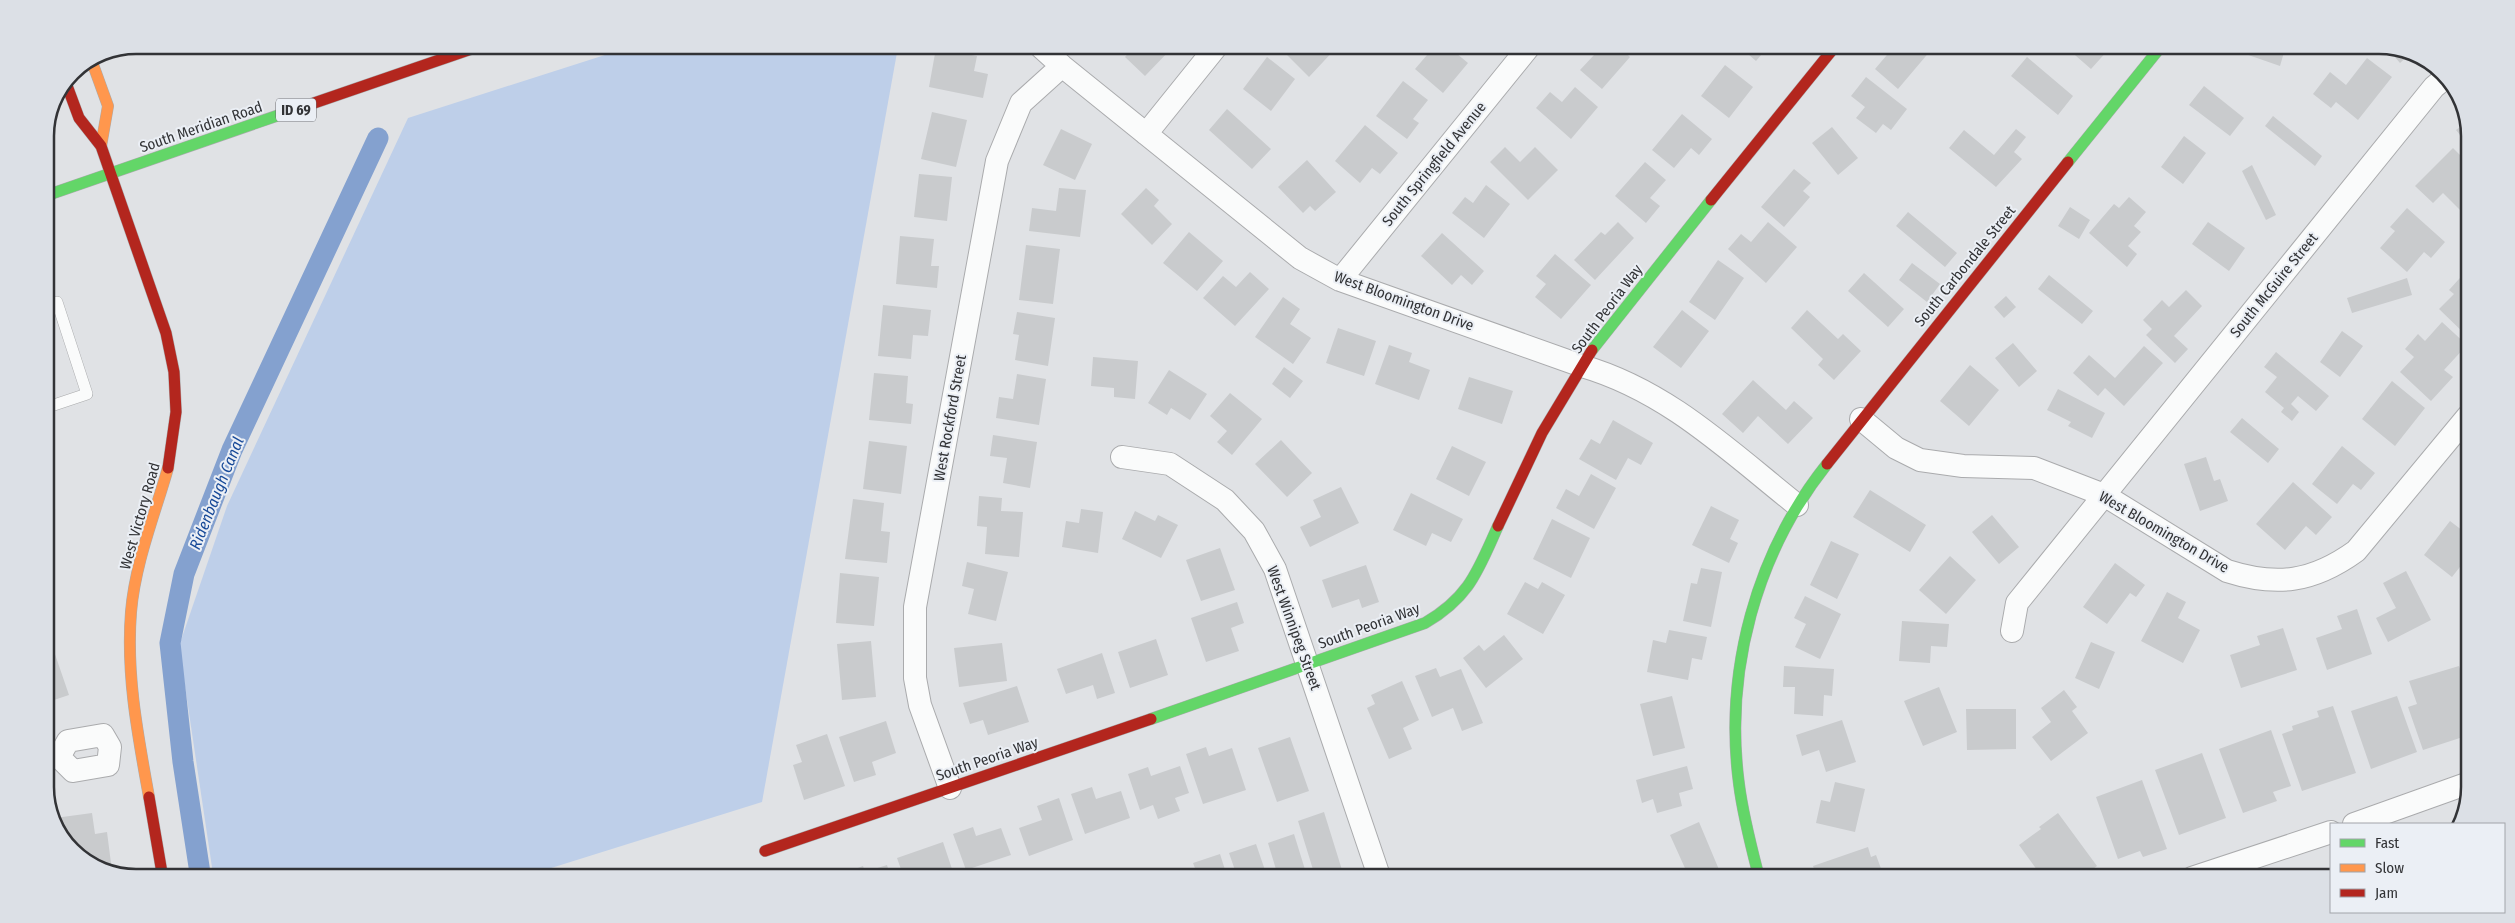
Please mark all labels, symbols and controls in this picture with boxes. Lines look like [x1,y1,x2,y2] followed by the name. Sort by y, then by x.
[137,98,265,156] street label: South Meridian Road
[276,98,316,122] road number: ID 69
[1378,98,1490,230] street label: South Springfield Avenue
[1911,202,2019,330] street label: South Carbondale Street
[2226,229,2322,341] street label: South McGuire Street
[1568,261,1646,357] street label: South Peoria Way
[1332,267,1476,335] street label: West Bloomington Drive
[930,353,970,483] street label: West Rockford Street
[185,434,248,552] water label: Ridenbaugh Canal
[116,461,164,571] street label: West Victory Road
[2096,487,2232,577] street label: West Bloomington Drive
[1263,563,1325,693] street label: West Winnipeg Street
[1316,599,1422,653] street label: South Peoria Way
[934,733,1041,785] street label: South Peoria Way
[2330,823,2505,913] legend
[2375,834,2399,852] text: Fast
[2375,859,2404,877] text: Slow
[2375,884,2398,902] text: Jam

